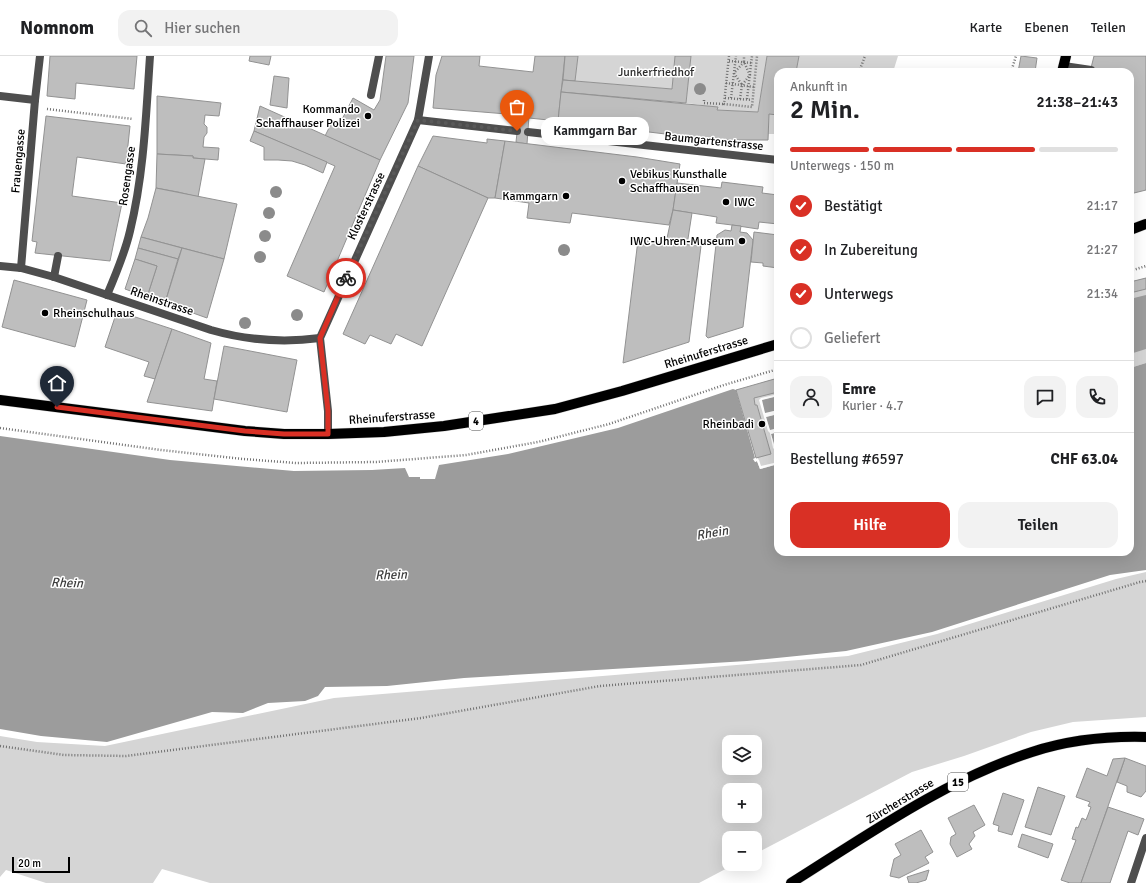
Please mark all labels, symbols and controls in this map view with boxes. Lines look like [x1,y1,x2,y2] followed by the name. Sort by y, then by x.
[118,10,398,46] search box
[20,16,94,40] text: Nomnom
[132,17,154,39] icon: search
[164,19,240,37] text: Hier suchen
[970,19,1002,36] text: Karte
[1024,19,1069,36] text: Ebenen
[1091,19,1126,36] text: Teilen
[618,65,695,80] park label: Junkerfriedhof
[790,79,848,95] text: Ankunft in
[500,90,534,131] pin
[1037,93,1118,111] text: 21:38–21:43
[790,94,860,126] text: 2 Min.
[506,96,528,118] icon: bag
[256,102,360,131] place label: Kommando Schaffhauser Polizei
[363,111,373,121] marker: Kommando Schaffhauser Polizei
[541,117,649,145] callout: Kammgarn Bar
[553,123,637,139] text: Kammgarn Bar
[8,128,29,194] street label: Frauengasse
[664,129,764,154] street label: Baumgartenstrasse
[116,145,139,207] street label: Rosengasse
[790,158,894,174] text: Unterwegs · 150 m
[630,167,727,196] place label: Vebikus Kunsthalle Schaffhausen
[344,170,389,242] street label: Klosterstrasse
[617,176,627,186] marker: Vebikus Kunsthalle Schaffhausen
[502,189,558,204] place label: Kammgarn
[561,191,571,201] marker: Kammgarn
[734,195,755,210] place label: IWC
[790,195,812,217] icon: check
[721,197,731,207] marker: IWC
[824,197,882,215] text: Bestätigt
[1086,198,1118,214] text: 21:17
[630,234,734,249] place label: IWC-Uhren-Museum
[737,236,747,246] marker: IWC-Uhren-Museum
[790,239,812,261] icon: check
[824,241,918,259] text: In Zubereitung
[1086,242,1118,258] text: 21:27
[326,258,366,298] courier
[335,267,357,289] icon: bike
[790,283,812,305] icon: check
[128,284,195,319] street label: Rheinstrasse
[824,285,893,303] text: Unterwegs
[1086,286,1118,302] text: 21:34
[53,306,135,321] place label: Rheinschulhaus
[40,308,50,318] marker: Rheinschulhaus
[824,329,881,347] text: Geliefert
[662,333,750,372] street label: Rheinuferstrasse
[40,366,74,407] pin
[46,372,68,394] icon: home
[790,376,832,418] button: person
[1024,376,1066,418] button: chat
[1076,376,1118,418] button: phone
[842,380,876,398] text: Emre
[842,398,904,414] text: Kurier · 4.7
[348,407,436,428] street label: Rheinuferstrasse
[469,412,483,430] road number: 4
[703,417,754,432] place label: Rheinbadi
[757,419,767,429] marker: Rheinbadi
[790,450,904,468] text: Bestellung #6597
[1051,450,1118,468] text: CHF 63.04
[790,502,950,548] button: Hilfe
[958,502,1118,548] button: Teilen
[695,522,730,544] water label: Rhein
[375,566,408,584] water label: Rhein
[51,574,84,592] water label: Rhein
[722,735,762,871] map controls
[722,735,762,775] button: layers
[948,773,968,791] road number: 15
[864,775,937,827] street label: Zürcherstrasse
[722,783,762,823] button: +
[722,831,762,871] button: −
[12,855,70,874] scale bar
[18,857,41,870] text: 20 m

